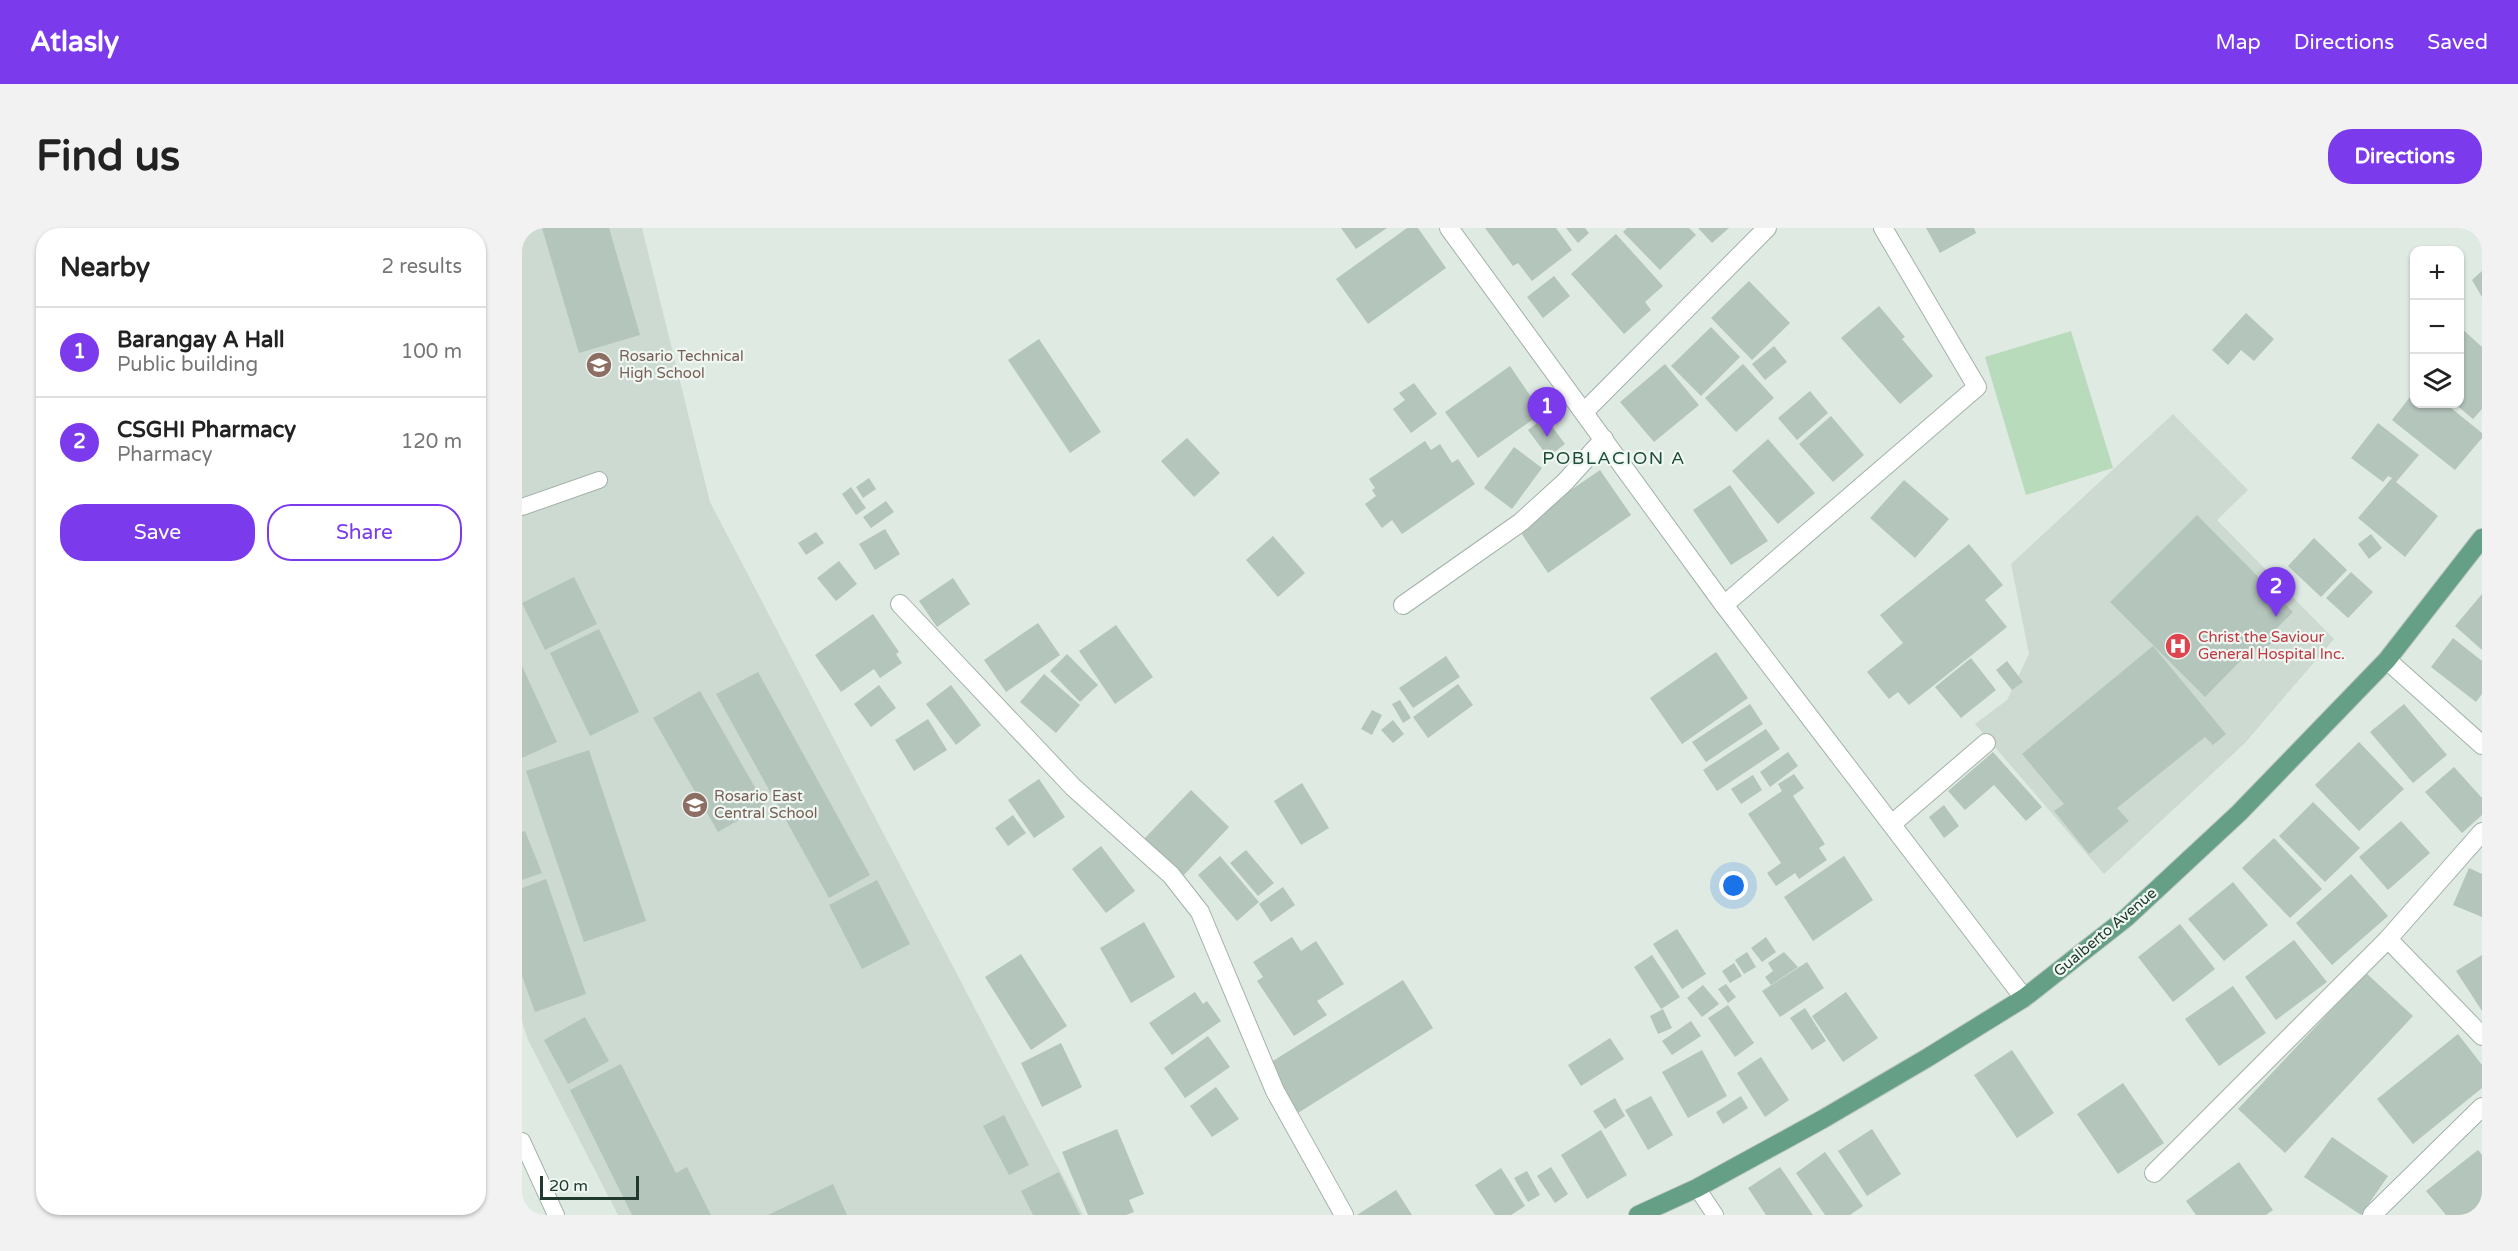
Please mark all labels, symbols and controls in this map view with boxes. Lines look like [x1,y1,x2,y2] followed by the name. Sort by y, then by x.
[30,25,119,59] text: Atlasly
[2215,30,2261,55] text: Map
[2294,30,2394,55] text: Directions
[2427,30,2488,55] text: Saved
[2328,129,2482,184] button: Directions
[36,131,180,182] text: Find us
[2410,246,2464,408] map controls
[2410,246,2464,300] button: +
[60,252,150,283] text: Nearby
[382,255,462,279] text: 2 results
[2410,300,2464,354] button: −
[117,327,284,353] text: Barangay A Hall
[73,340,86,364] text: 1
[401,340,462,364] text: 100 m
[619,347,744,382] place label: Rosario Technical High School
[584,350,614,380] school or university icon: Rosario Technical High School
[117,353,258,377] text: Public building
[2410,354,2464,408] button: layers
[1528,388,1566,437] pin: 1
[117,417,296,443] text: CSGHI Pharmacy
[73,430,86,454] text: 2
[401,430,462,454] text: 120 m
[117,443,212,467] text: Pharmacy
[1542,447,1686,469] district label: POBLACION A
[60,504,255,561] button: Save
[267,504,462,561] button: Share
[2256,568,2296,617] pin: 2
[2198,628,2345,663] place label: Christ the Saviour General Hospital Inc.
[2163,631,2193,661] hospital icon: Christ the Saviour General Hospital Inc.
[714,787,818,822] place label: Rosario East Central School
[680,790,710,820] school or university icon: Rosario East Central School
[1719,871,1748,900] your location
[2050,884,2160,980] street label: Gualberto Avenue
[540,1173,639,1200] scale bar
[549,1176,588,1196] text: 20 m

